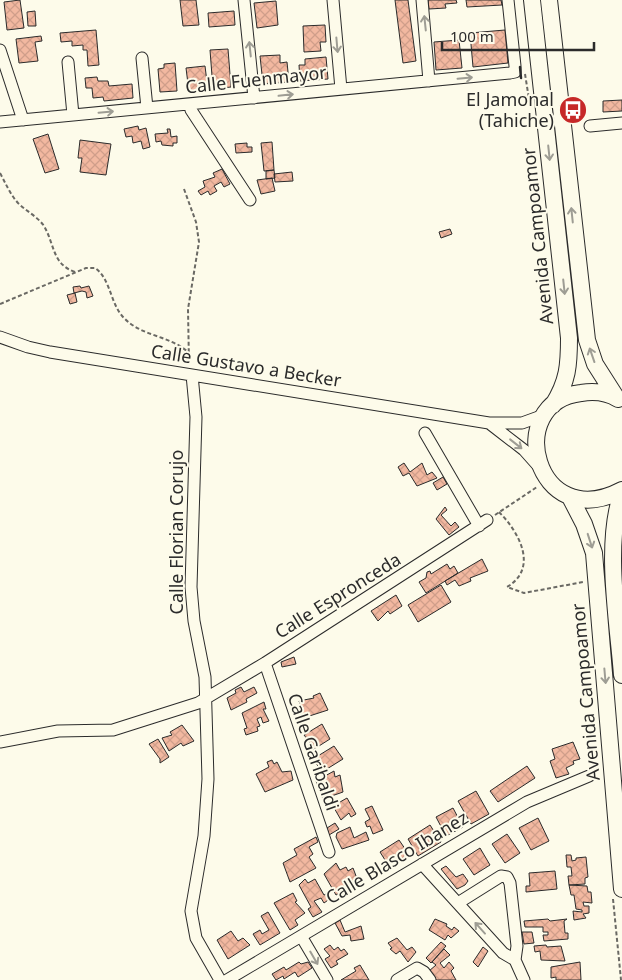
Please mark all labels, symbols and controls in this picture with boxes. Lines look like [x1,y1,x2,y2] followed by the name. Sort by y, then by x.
[420,15,430,31] one-way arrow
[442,20,594,52] scale bar
[450,26,494,46] text: 100 m
[332,36,342,52] one-way arrow
[245,42,255,58] one-way arrow
[184,60,328,98] street label: Calle Fuenmayor
[457,73,473,83] one-way arrow
[466,87,554,132] place label: El Jamonal (Tahiche)
[277,90,293,99] one-way arrow
[558,95,588,125] bus stop icon: El Jamonal (Tahiche)
[98,107,114,116] one-way arrow
[544,145,554,161] one-way arrow
[516,146,558,326] street label: Avenida Campoamor
[568,207,577,223] one-way arrow
[559,278,569,294] one-way arrow
[149,338,344,392] street label: Calle Gustavo a Becker
[587,348,596,363] one-way arrow
[509,438,522,449] one-way arrow
[164,450,188,614] street label: Calle Florian Corujo
[585,533,595,549] one-way arrow
[270,547,405,644] street label: Calle Espronceda
[565,602,605,782] street label: Avenida Campoamor
[600,668,609,684] one-way arrow
[283,690,345,813] street label: Calle Garibaldi
[321,805,472,909] street label: Calle Blasco Ibanez
[474,921,486,934] one-way arrow
[309,950,319,964] one-way arrow

